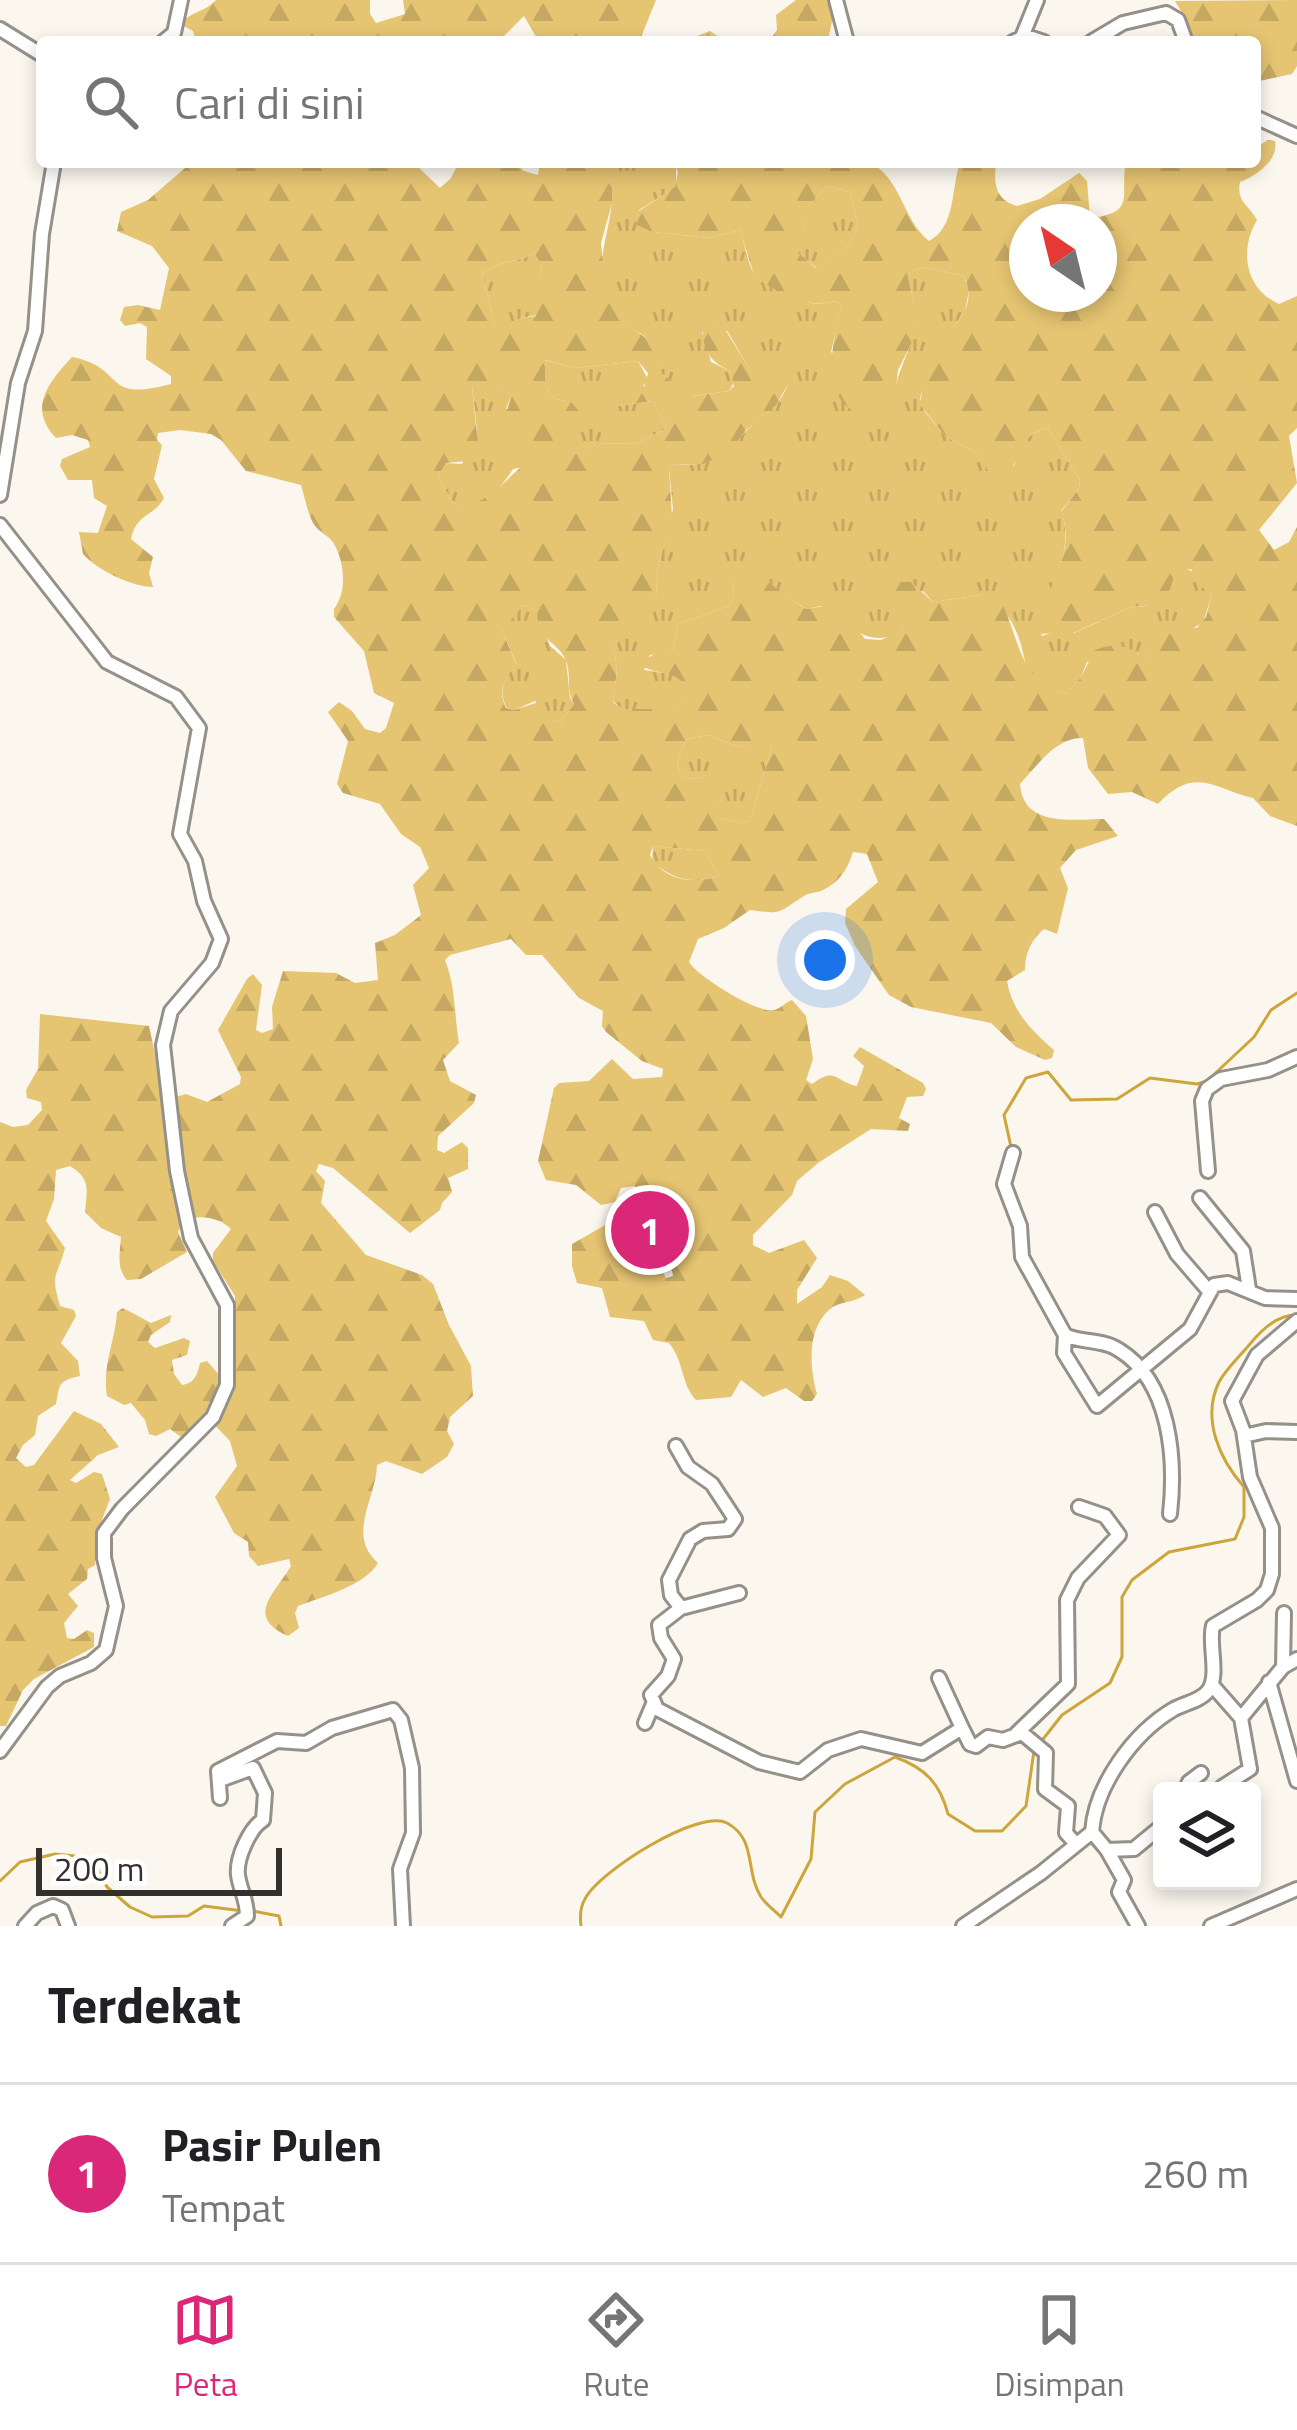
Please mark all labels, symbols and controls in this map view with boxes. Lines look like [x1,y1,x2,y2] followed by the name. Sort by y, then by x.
[36,36,1261,168] search box
[174,68,365,136] text: Cari di sini
[78,69,144,135] icon: search
[1009,204,1117,312] north arrow
[795,930,855,990] your location
[611,1185,689,1275] pin: 1
[1153,1782,1261,1890] map controls
[1153,1782,1261,1890] button: layers
[36,1842,282,1895] scale bar
[54,1844,144,1894] text: 200 m
[48,1965,241,2043] text: Terdekat
[162,2110,382,2178] text: Pasir Pulen
[76,2144,98,2203] text: 1
[1142,2144,1249,2203] text: 260 m
[162,2178,285,2237] text: Tempat
[172,2287,238,2409] tab: Peta
[583,2287,649,2409] tab: Rute
[994,2287,1125,2409] tab: Disimpan

